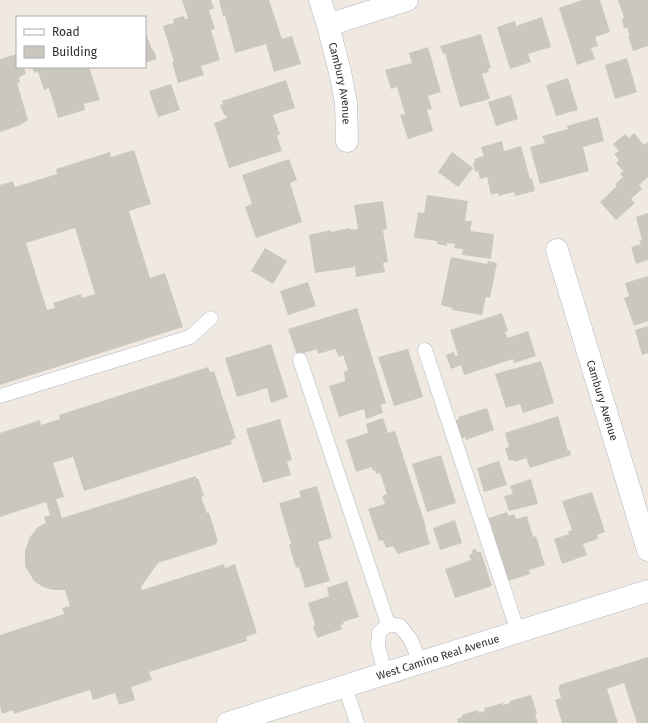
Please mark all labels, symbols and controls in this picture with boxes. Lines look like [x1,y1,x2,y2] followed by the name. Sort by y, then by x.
[16,16,146,68] legend
[52,25,80,39] text: Road
[326,41,353,125] street label: Cambury Avenue
[52,45,98,59] text: Building
[584,359,620,442] street label: Cambury Avenue
[375,632,501,683] street label: West Camino Real Avenue

